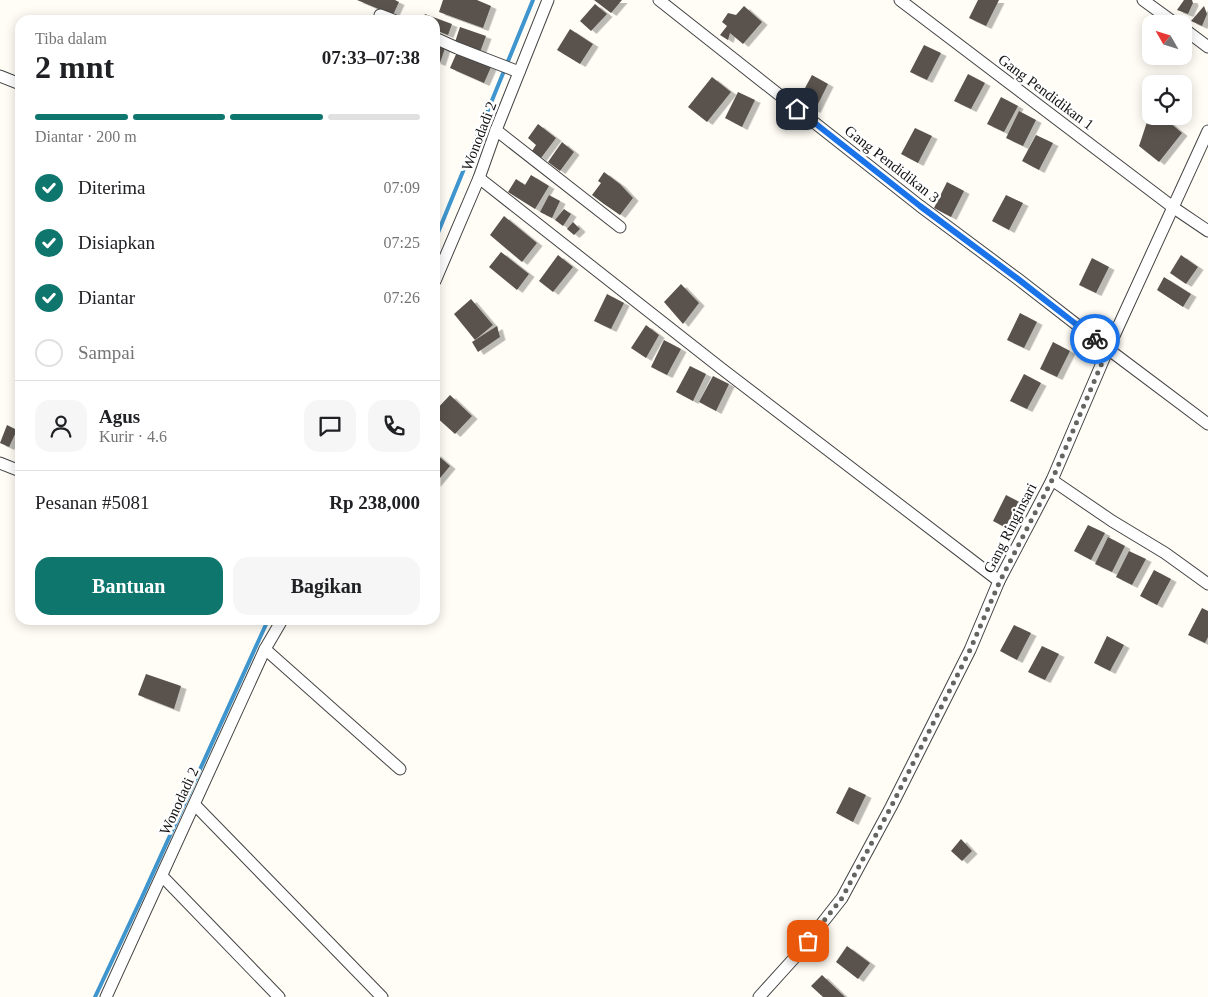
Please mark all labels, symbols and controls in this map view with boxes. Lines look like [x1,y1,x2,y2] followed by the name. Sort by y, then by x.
[1142,15,1192,65] north arrow
[1142,15,1192,125] map controls
[35,30,107,47] text: Tiba dalam
[322,47,420,68] text: 07:33–07:38
[35,49,114,85] text: 2 mnt
[995,51,1097,133] street label: Gang Pendidikan 1
[1142,75,1192,125] button: locate
[776,88,818,130] pin
[783,95,811,123] icon: home
[459,99,499,173] street label: Wonodadi 2
[842,122,942,206] street label: Gang Pendidikan 3
[35,128,137,145] text: Diantar · 200 m
[35,174,63,202] icon: check
[78,177,146,198] text: Diterima
[384,179,420,196] text: 07:09
[35,229,63,257] icon: check
[78,232,155,253] text: Disiapkan
[384,234,420,251] text: 07:25
[35,284,63,312] icon: check
[78,287,135,308] text: Diantar
[384,289,420,306] text: 07:26
[1070,314,1120,364] courier
[1081,325,1109,353] icon: bike
[78,342,135,363] text: Sampai
[35,400,87,452] button: person
[304,400,356,452] button: chat
[368,400,420,452] button: phone
[99,406,140,427] text: Agus
[99,428,167,445] text: Kurir · 4.6
[980,480,1040,576] street label: Gang Ringinsari
[35,492,150,513] text: Pesanan #5081
[329,492,420,513] text: Rp 238,000
[35,557,223,615] button: Bantuan
[233,557,420,615] button: Bagikan
[156,765,202,837] street label: Wonodadi 2
[787,920,829,962] pin
[794,927,822,955] icon: bag

